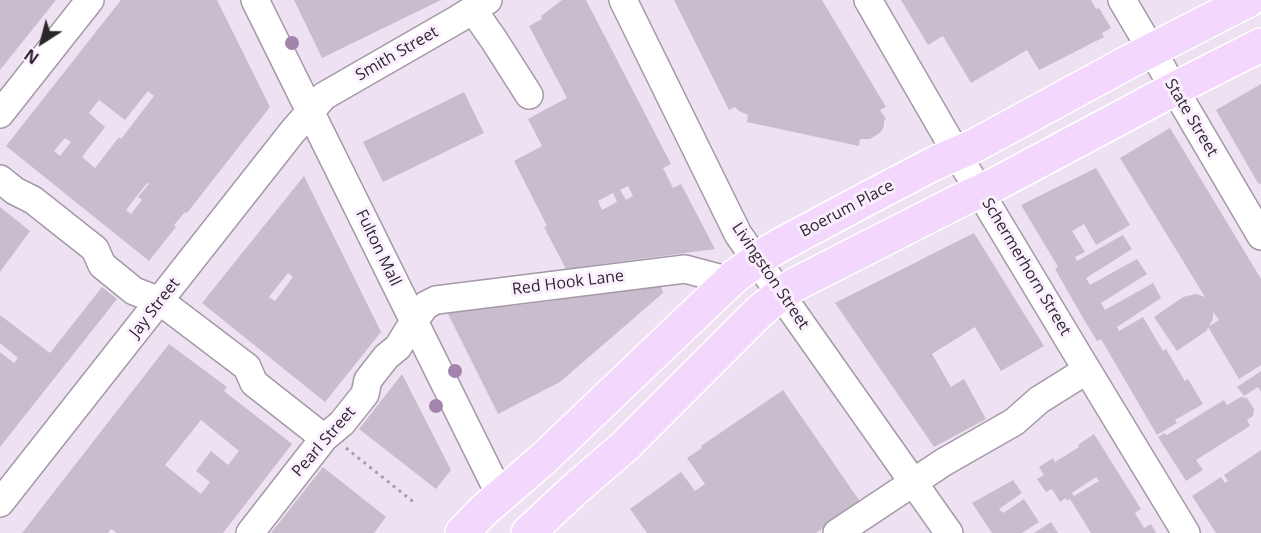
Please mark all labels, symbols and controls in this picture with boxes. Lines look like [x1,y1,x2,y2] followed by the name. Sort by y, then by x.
[12,12,72,72] north arrow
[352,23,442,85] street label: Smith Street
[20,44,43,69] text: N
[1160,76,1222,160] street label: State Street
[797,176,897,242] street label: Boerum Place
[977,195,1075,339] street label: Schermerhorn Street
[351,207,405,289] street label: Fulton Mall
[727,219,813,333] street label: Livingston Street
[511,267,625,299] street label: Red Hook Lane
[126,274,184,342] street label: Jay Street
[288,403,360,481] street label: Pearl Street

